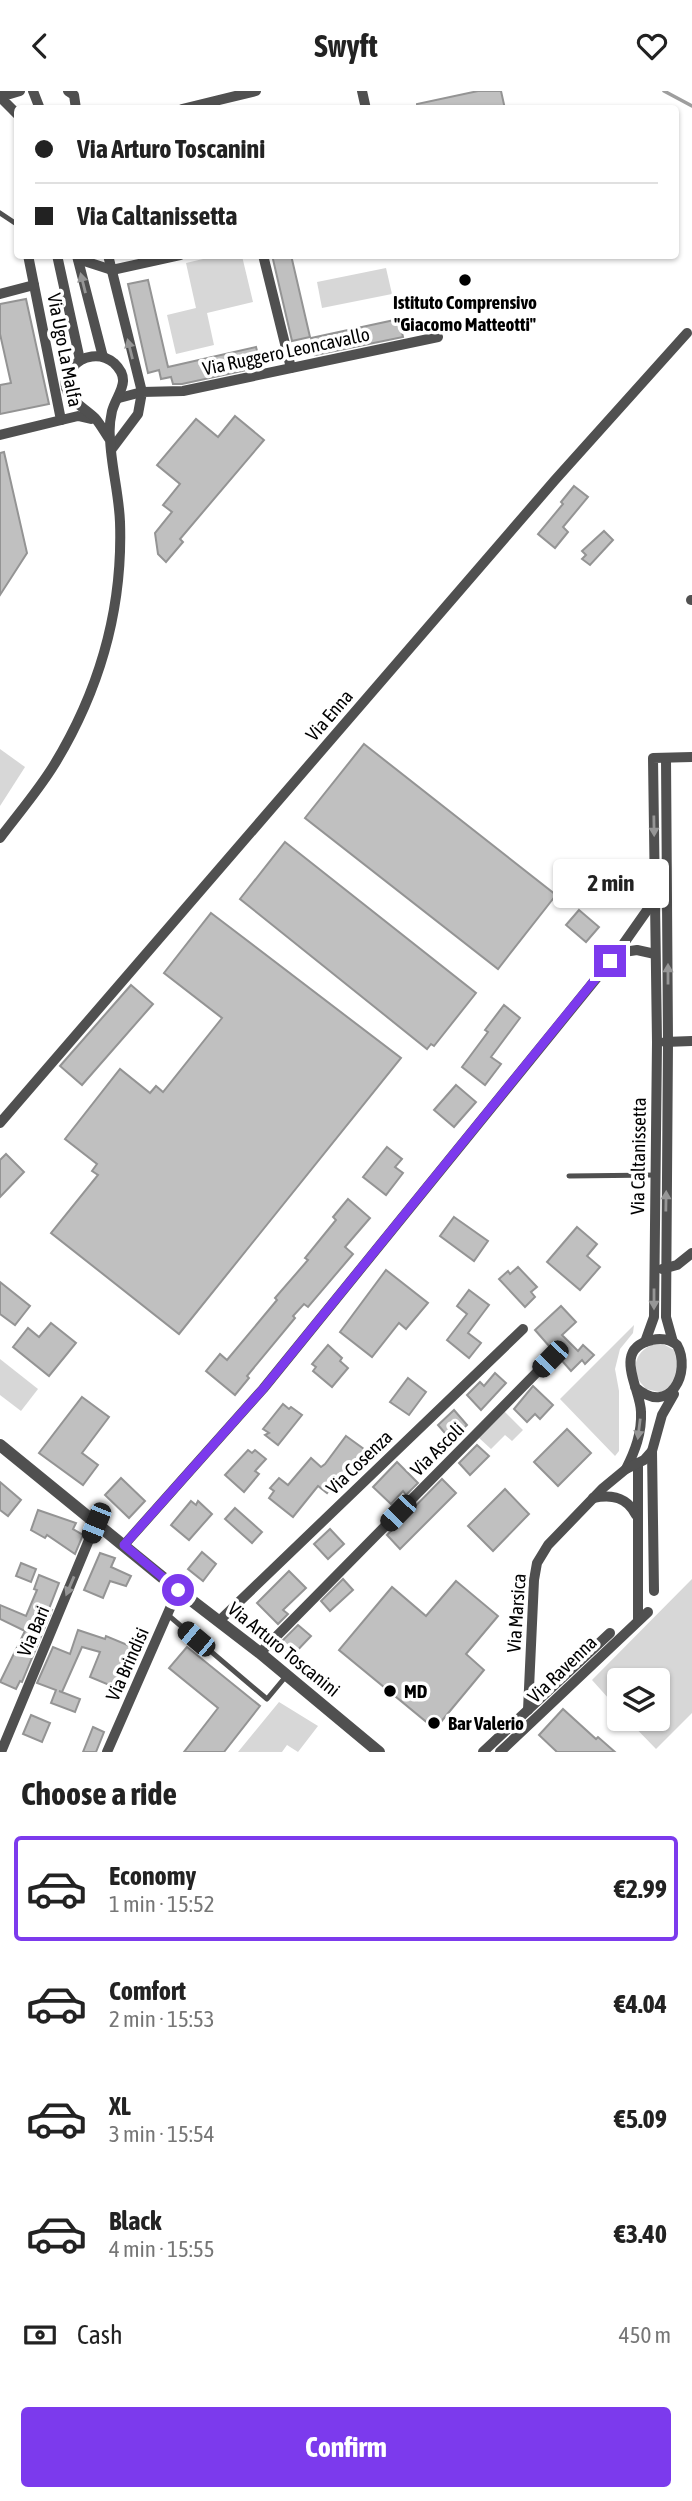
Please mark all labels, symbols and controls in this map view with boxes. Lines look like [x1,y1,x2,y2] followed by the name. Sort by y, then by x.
[21,27,59,65] icon: back
[314,27,378,64] text: Swyft
[633,27,671,65] icon: heart
[77,134,265,164] text: Via Arturo Toscanini
[77,201,237,231] text: Via Caltanissetta
[78,272,89,294] one-way arrow
[457,272,473,288] marker: Istituto Comprensivo "Giacomo Matteotti"
[43,291,87,409] street label: Via Ugo La Malfa
[393,291,537,335] place label: Istituto Comprensivo "Giacomo Matteotti"
[200,323,372,379] street label: Via Ruggero Leoncavallo
[124,337,135,359] one-way arrow
[301,685,357,745] street label: Via Enna
[648,816,660,838] one-way arrow
[552,859,668,909] callout: 2 min
[588,870,634,896] text: 2 min
[594,945,626,977] route end
[662,963,674,985] one-way arrow
[626,1097,650,1215] street label: Via Caltanissetta
[660,1190,672,1212] one-way arrow
[648,1288,660,1310] one-way arrow
[528,1337,573,1381] car
[406,1418,468,1480] street label: Via Ascoli
[634,1418,645,1440] one-way arrow
[322,1425,396,1499] street label: Via Cosenza
[376,1491,421,1535] car
[79,1500,114,1546] car
[502,1573,530,1653] street label: Via Marsica
[162,1574,194,1606] route start
[65,1575,76,1596] one-way arrow
[224,1597,344,1701] street label: Via Arturo Toscanini
[13,1602,53,1660] street label: Via Bari
[174,1617,219,1661] car
[101,1624,153,1704] street label: Via Brindisi
[523,1631,601,1707] street label: Via Ravenna
[607,1668,670,1731] map controls
[607,1668,670,1731] button: layers
[404,1680,428,1702] place label: MD
[382,1683,398,1699] marker: MD
[448,1712,524,1734] place label: Bar Valerio
[426,1715,442,1731] marker: Bar Valerio
[21,1775,177,1812] text: Choose a ride
[25,1857,88,1920] icon: car
[109,1861,196,1891] text: Economy
[614,1874,667,1904] text: €2.99
[109,1891,215,1917] text: 1 min · 15:52
[25,1972,88,2035] icon: car
[109,1976,186,2006] text: Comfort
[614,1989,667,2019] text: €4.04
[109,2006,215,2032] text: 2 min · 15:53
[25,2087,88,2150] icon: car
[109,2091,131,2121] text: XL
[614,2104,667,2134] text: €5.09
[109,2121,215,2147] text: 3 min · 15:54
[25,2202,88,2265] icon: car
[109,2206,161,2236] text: Black
[614,2219,667,2249] text: €3.40
[109,2236,215,2262] text: 4 min · 15:55
[21,2316,59,2354] icon: cash
[77,2320,123,2350] text: Cash
[619,2322,671,2348] text: 450 m
[21,2407,671,2487] button: Confirm

